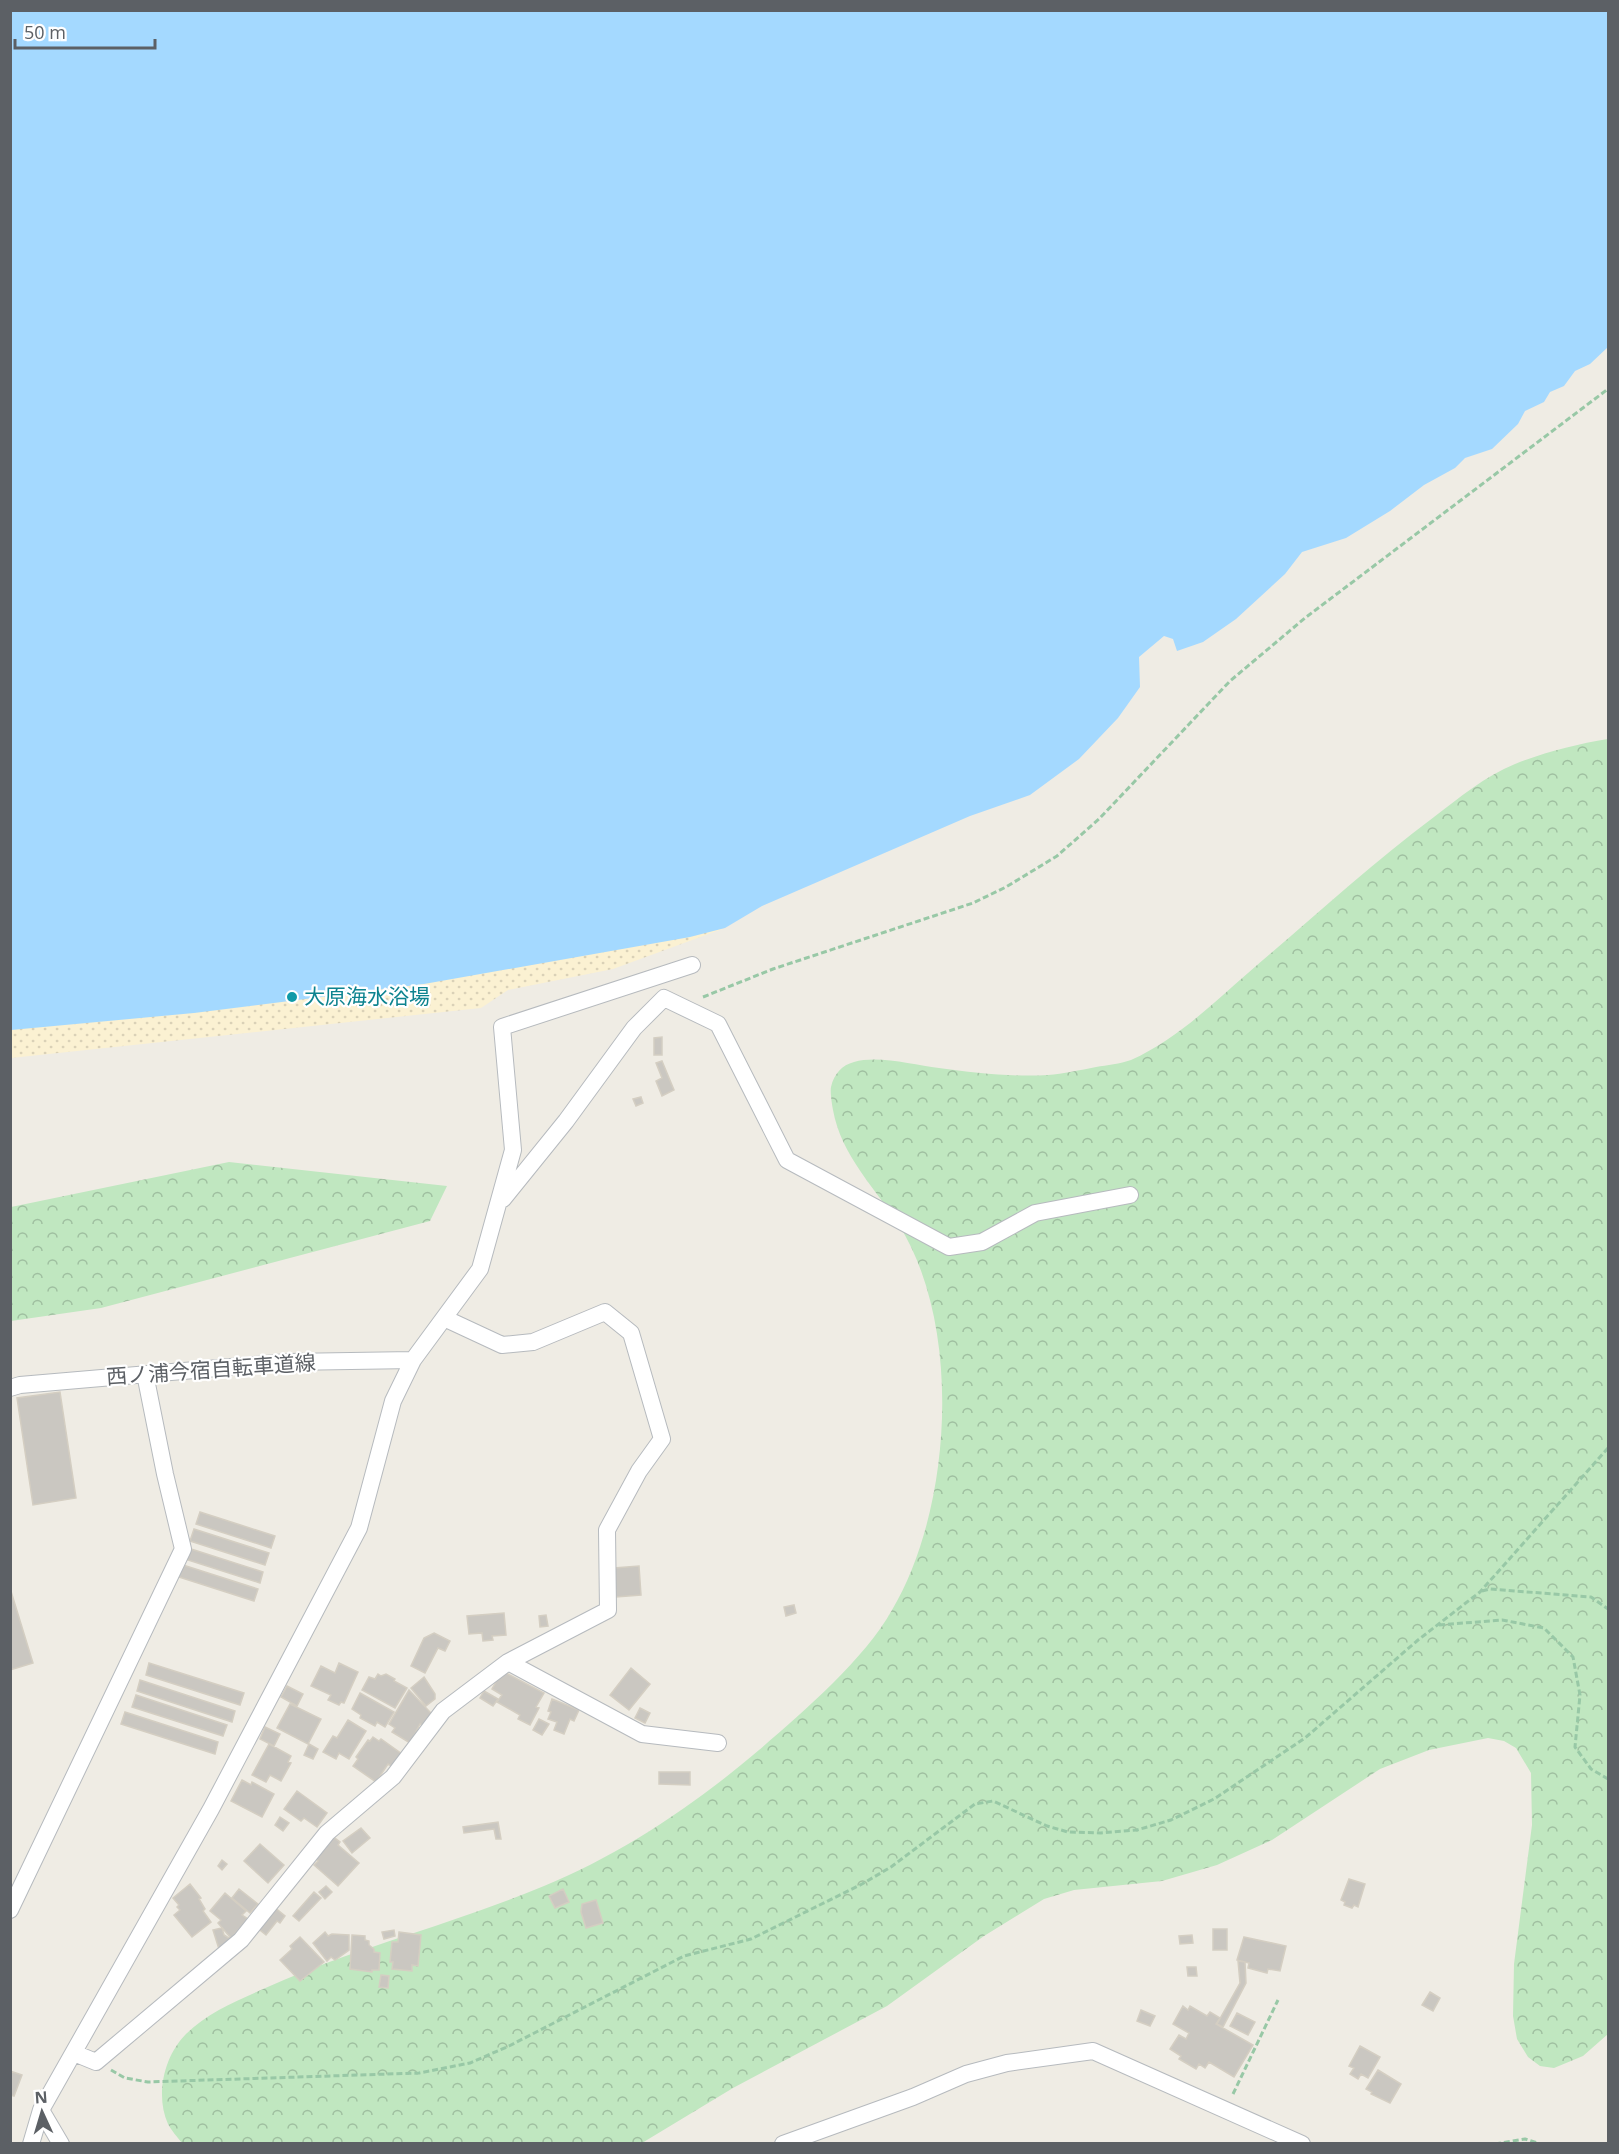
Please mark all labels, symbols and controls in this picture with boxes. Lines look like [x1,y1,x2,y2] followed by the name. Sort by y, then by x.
[15,12,154,50] scale bar
[24,20,66,44] text: 50 m
[304,982,430,1010] place label: 大原海水浴場
[285,990,299,1004] marker: 大原海水浴場
[105,1348,317,1390] street label: 西ノ浦今宿自転車道線
[12,2082,72,2142] north arrow
[34,2086,48,2108] text: N

